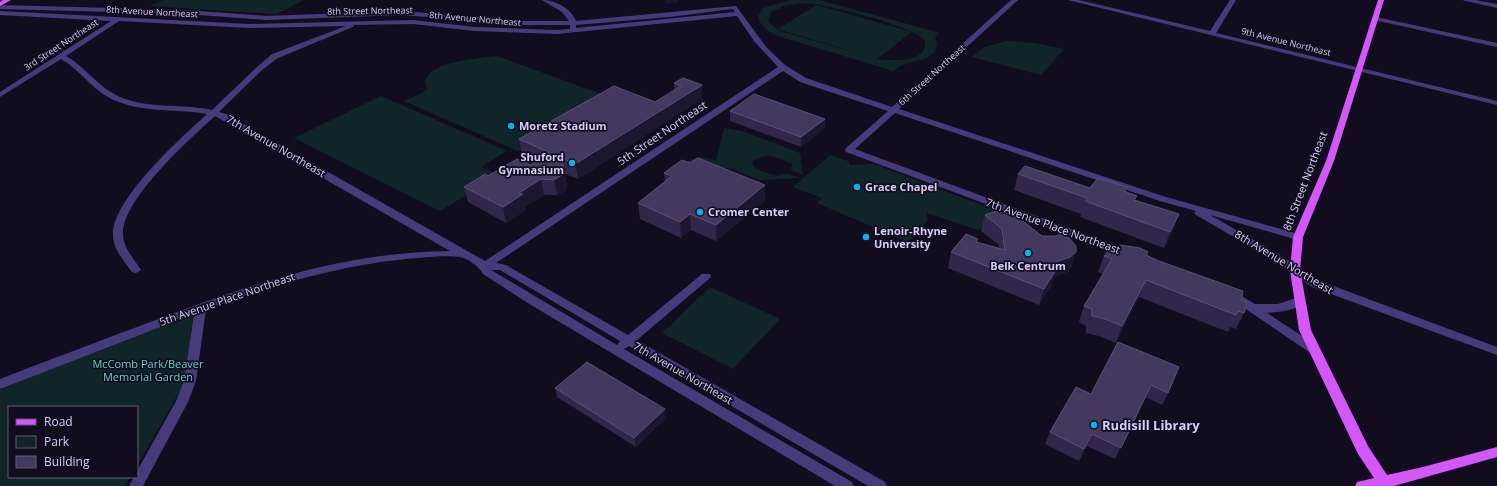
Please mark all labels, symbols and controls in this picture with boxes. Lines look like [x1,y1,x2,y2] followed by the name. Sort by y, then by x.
[106,3,198,20] street label: 8th Avenue Northeast
[327,3,413,18] street label: 8th Street Northeast
[429,8,521,29] street label: 8th Avenue Northeast
[21,16,100,74] street label: 3rd Street Northeast
[1240,24,1332,59] street label: 9th Avenue Northeast
[895,41,968,108] street label: 6th Street Northeast
[614,97,709,168] street label: 5th Street Northeast
[224,111,329,180] street label: 7th Avenue Northeast
[519,118,607,133] place label: Moretz Stadium
[506,121,516,131] marker: Moretz Stadium
[1279,129,1330,232] street label: 8th Street Northeast
[498,149,564,177] place label: Shuford Gymnasium
[567,158,577,168] marker: Shuford Gymnasium
[865,179,937,194] place label: Grace Chapel
[852,182,862,192] marker: Grace Chapel
[984,194,1123,257] street label: 7th Avenue Place Northeast
[708,204,789,219] place label: Cromer Center
[695,207,705,217] marker: Cromer Center
[874,223,948,251] place label: Lenoir-Rhyne University
[1232,226,1336,297] street label: 8th Avenue Northeast
[861,232,871,242] marker: Lenoir-Rhyne University
[1023,248,1033,258] marker: Belk Centrum
[990,258,1066,273] place label: Belk Centrum
[157,268,297,329] street label: 5th Avenue Place Northeast
[631,338,736,407] street label: 7th Avenue Northeast
[92,356,204,384] park label: McComb Park/Beaver Memorial Garden
[8,406,138,478] legend
[44,413,73,430] text: Road
[1102,416,1200,434] place label: Rudisill Library
[1089,420,1099,430] marker: Rudisill Library
[44,433,70,450] text: Park
[44,453,90,470] text: Building

